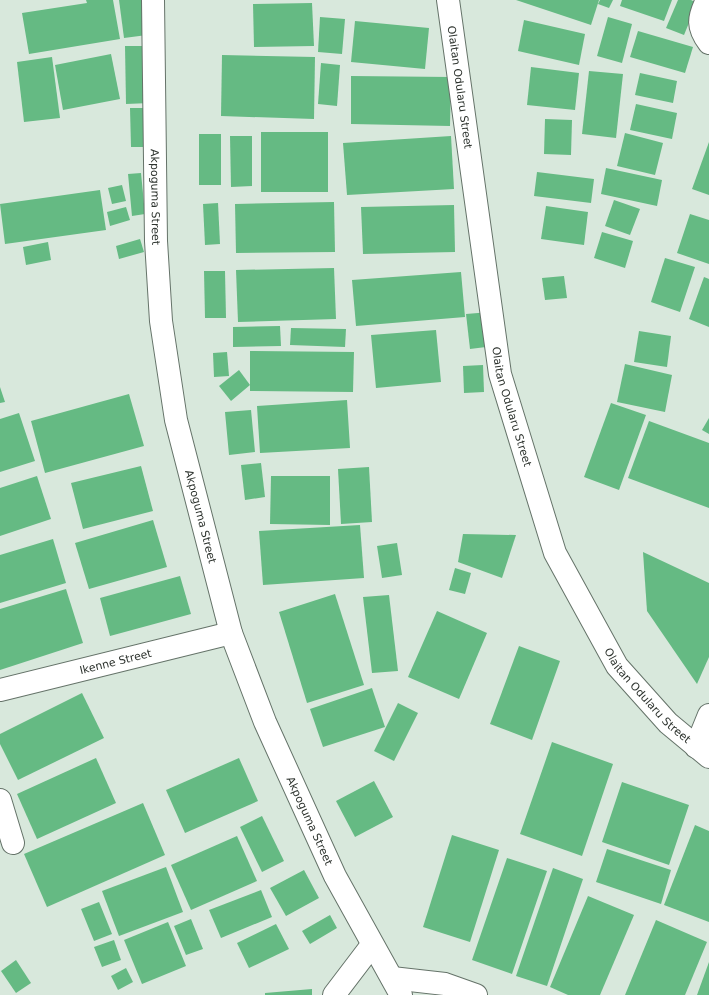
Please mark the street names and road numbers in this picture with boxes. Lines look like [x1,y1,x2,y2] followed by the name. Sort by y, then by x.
[445,25,475,150] street label: Olaitan Odularu Street
[148,149,162,246] street label: Akpoguma Street
[489,346,534,469] street label: Olaitan Odularu Street
[182,469,219,565] street label: Akpoguma Street
[601,646,694,747] street label: Olaitan Odularu Street
[78,647,154,677] street label: Ikenne Street
[284,775,335,868] street label: Akpoguma Street

